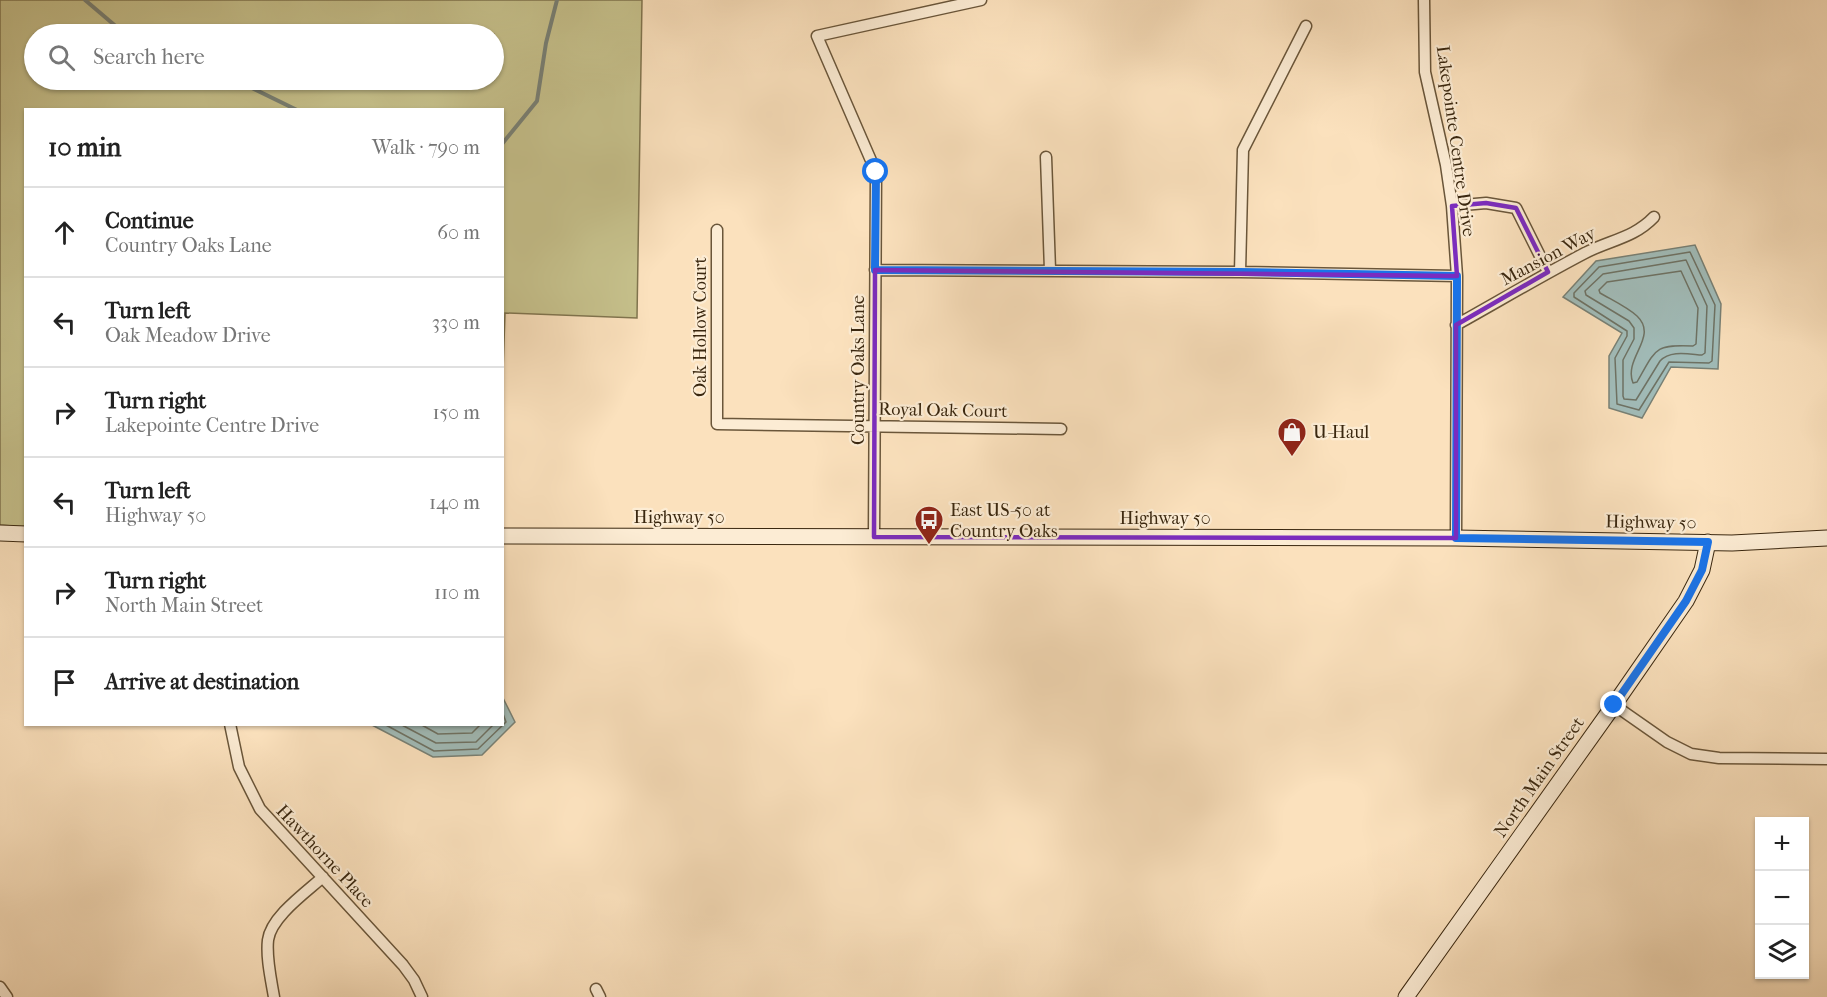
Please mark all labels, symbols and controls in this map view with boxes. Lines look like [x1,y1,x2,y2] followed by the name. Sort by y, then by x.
[24,24,504,90] search box
[45,41,78,74] icon: search
[93,44,205,70] text: Search here
[1432,44,1479,238] street label: Lakepointe Centre Drive
[48,132,121,163] text: 10 min
[372,136,480,159] text: Walk · 790 m
[862,158,888,184] route start
[105,208,194,234] text: Continue
[48,216,81,249] icon: ahead
[437,221,480,244] text: 60 m
[1497,222,1601,290] street label: Mansion Way
[105,234,272,257] text: Country Oaks Lane
[690,256,711,397] street label: Oak Hollow Court
[848,295,869,445] street label: Country Oaks Lane
[105,298,191,324] text: Turn left
[48,306,81,339] icon: left
[432,311,480,334] text: 330 m
[105,324,271,347] text: Oak Meadow Drive
[105,388,206,414] text: Turn right
[48,396,81,429] icon: right
[878,399,1008,422] street label: Royal Oak Court
[432,401,480,424] text: 150 m
[105,414,319,437] text: Lakepointe Centre Drive
[1276,416,1308,458] shop icon: U-Haul
[1313,422,1369,443] place label: U-Haul
[105,478,191,504] text: Turn left
[48,486,81,519] icon: left
[429,491,480,514] text: 140 m
[950,500,1058,542] place label: East US-50 at Country Oaks
[105,504,206,527] text: Highway 50
[913,504,945,546] bus stop icon: East US-50 at Country Oaks
[633,507,725,528] street label: Highway 50
[1119,508,1211,529] street label: Highway 50
[1605,511,1697,534] street label: Highway 50
[105,568,206,594] text: Turn right
[48,576,81,609] icon: right
[434,581,480,604] text: 110 m
[105,594,263,617] text: North Main Street
[48,666,81,699] icon: arrive
[105,669,299,695] text: Arrive at destination
[1600,691,1626,717] route end
[1490,712,1589,842] street label: North Main Street
[272,801,378,912] street label: Hawthorne Place
[1755,817,1809,979] map controls
[1755,817,1809,871] button: +
[1755,871,1809,925] button: −
[1755,925,1809,979] button: layers

